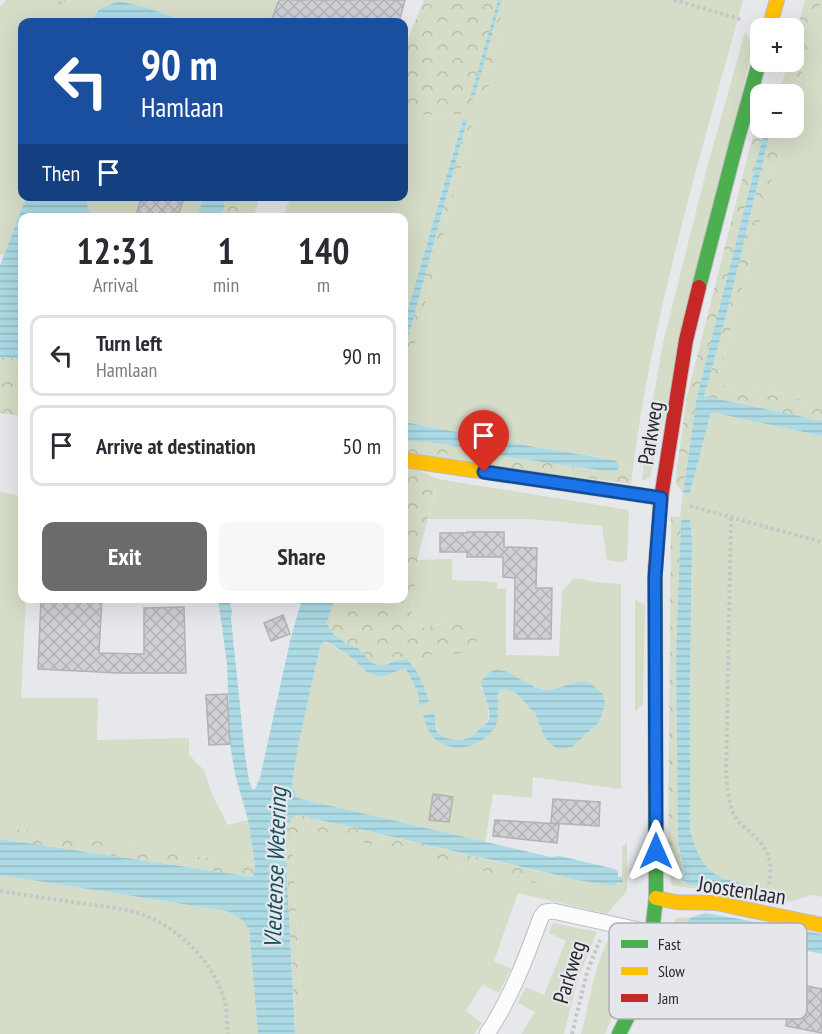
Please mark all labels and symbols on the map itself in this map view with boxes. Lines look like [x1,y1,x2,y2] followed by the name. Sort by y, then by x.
[631,399,669,467] street label: Parkweg
[458,410,509,472] pin
[257,785,293,949] water label: Vleutense Wetering
[624,819,688,883] position arrow
[695,869,788,911] street label: Joostenlaan
[609,923,807,1019] legend
[658,934,681,954] text: Fast
[546,937,592,1007] street label: Parkweg
[658,961,685,981] text: Slow
[657,988,679,1008] text: Jam

